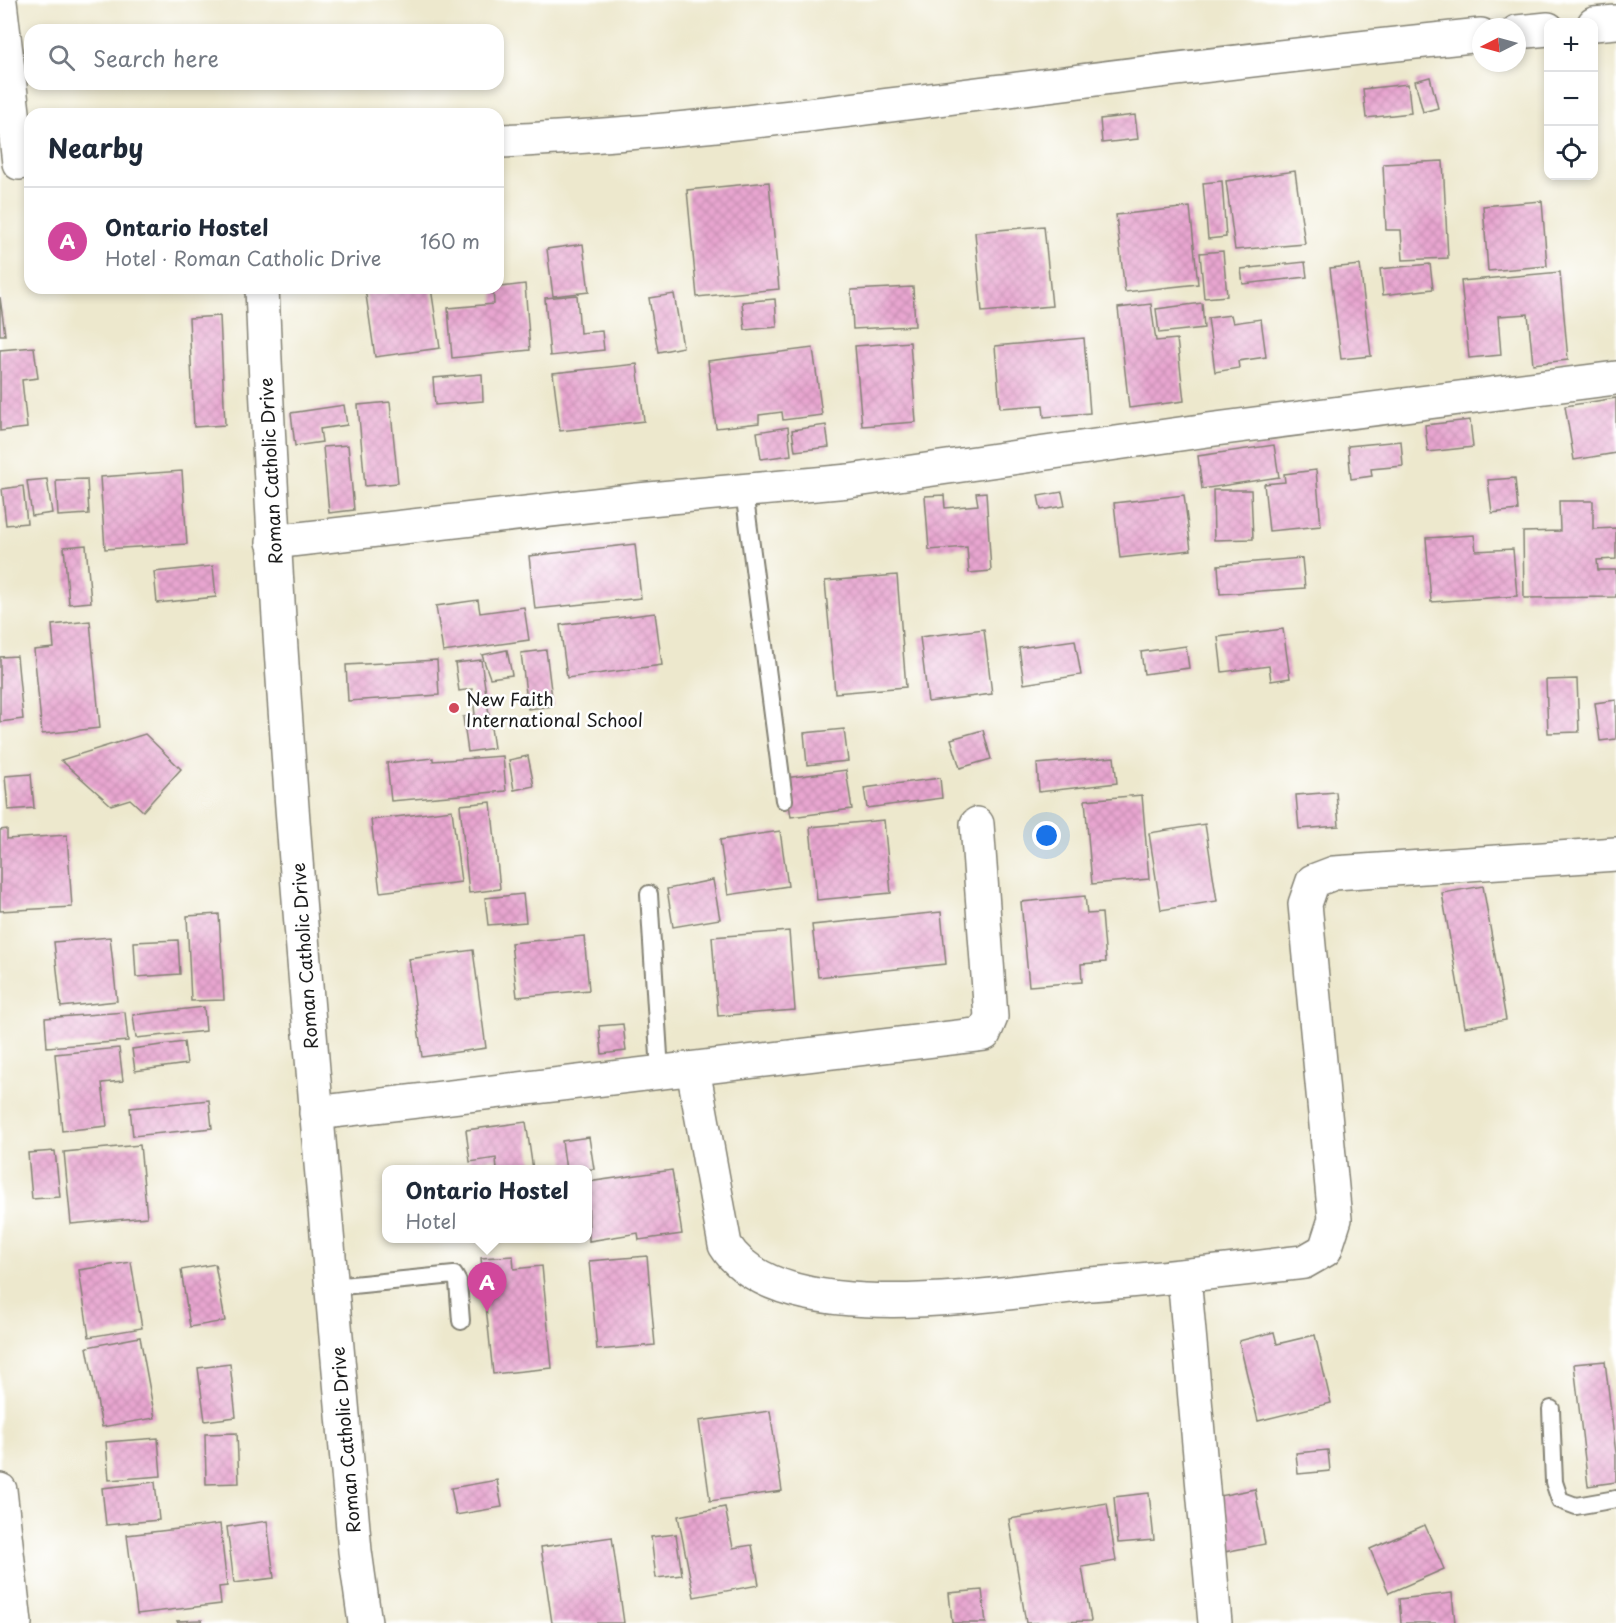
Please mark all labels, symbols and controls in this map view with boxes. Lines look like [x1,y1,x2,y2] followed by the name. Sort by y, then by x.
[1472,18,1526,72] north arrow
[1544,18,1598,180] map controls
[1544,18,1598,72] button: +
[24,24,504,90] search box
[45,41,78,74] icon: search
[93,41,219,74] text: Search here
[1544,72,1598,126] button: −
[1544,126,1598,180] button: locate
[48,128,143,167] text: Nearby
[105,210,268,243] text: Ontario Hostel
[60,226,75,256] text: A
[420,226,480,256] text: 160 m
[105,243,381,273] text: Hotel · Roman Catholic Drive
[252,377,288,565] street label: Roman Catholic Drive
[466,685,643,733] place label: New Faith International School
[447,701,461,715] marker: New Faith International School
[1032,821,1061,850] your location
[284,862,324,1050] street label: Roman Catholic Drive
[382,1165,592,1243] popup
[405,1173,569,1206] text: Ontario Hostel
[405,1206,456,1236] text: Hotel
[468,1262,506,1312] pin: A
[323,1346,367,1534] street label: Roman Catholic Drive

